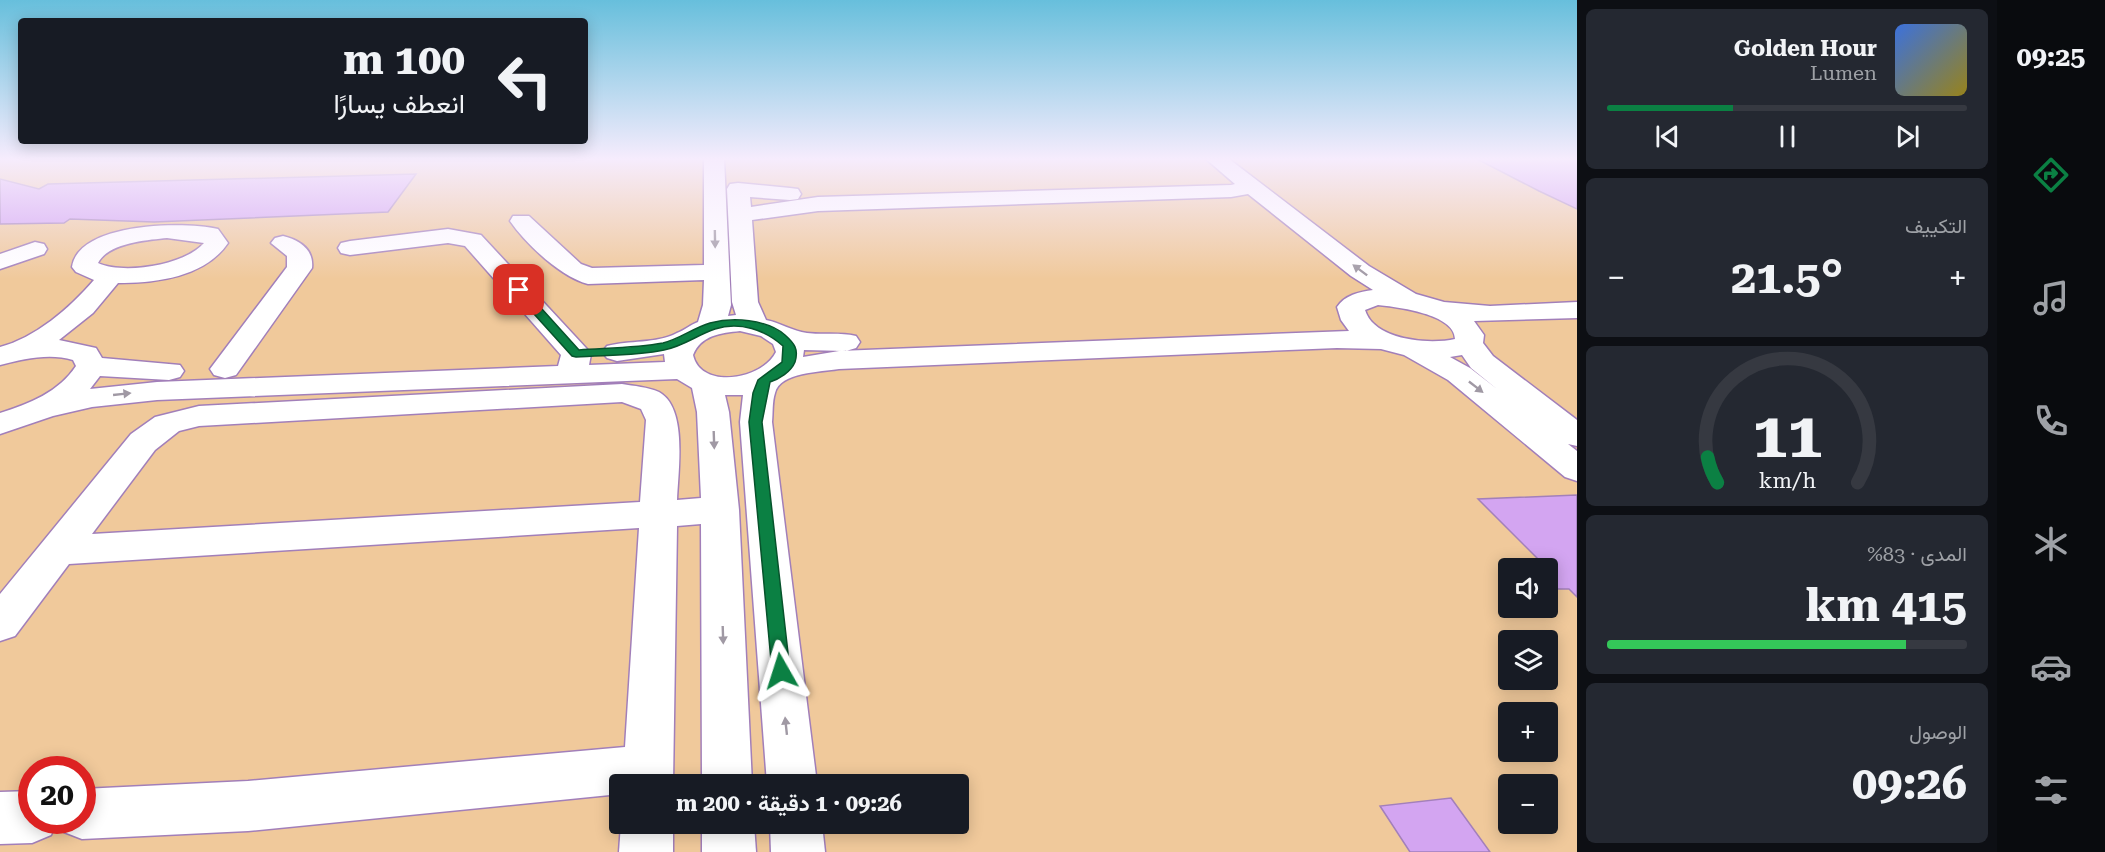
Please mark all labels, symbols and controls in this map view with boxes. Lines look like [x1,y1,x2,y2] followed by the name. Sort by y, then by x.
[343,35,465,84] text: 100 m
[1734,36,1877,61] text: Golden Hour
[2017,41,2085,73] text: 09:25
[486,42,564,120] icon: left
[1810,61,1877,85] text: Lumen
[334,88,465,120] text: انعطف يسارًا
[1651,120,1684,153] icon: previous
[1771,120,1804,153] icon: pause
[1891,120,1924,153] icon: next
[2030,154,2072,196] icon: directions
[1905,214,1967,238] text: التكييف
[710,229,720,248] one-way arrow
[1731,251,1843,304] text: 21.5°
[1607,258,1625,297] text: −
[1949,258,1967,297] text: +
[493,264,544,315] pin
[1353,265,1368,277] one-way arrow
[502,273,535,306] icon: arrive
[2030,277,2072,319] icon: music
[1468,380,1483,392] one-way arrow
[113,389,132,398] one-way arrow
[1752,399,1822,472] text: 11
[2030,400,2072,442] icon: phone
[710,430,719,449] one-way arrow
[1758,468,1816,493] text: km/h
[2030,523,2072,565] icon: climate
[1867,542,1967,566] text: المدى · 83%
[1498,558,1558,834] map controls
[1498,558,1558,618] button: sound
[1806,579,1967,632] text: 415 km
[718,625,728,644] one-way arrow
[1498,630,1558,690] button: layers
[749,639,813,703] position arrow
[2030,646,2072,688] icon: car
[1498,702,1558,762] button: +
[781,717,791,736] one-way arrow
[1909,720,1967,744] text: الوصول
[18,756,96,834] speed limit sign: 20
[1852,757,1967,810] text: 09:26
[2030,769,2072,811] icon: filters
[1498,774,1558,834] button: −
[676,791,902,816] text: 09:26 · 1 دقيقة · 200 m

